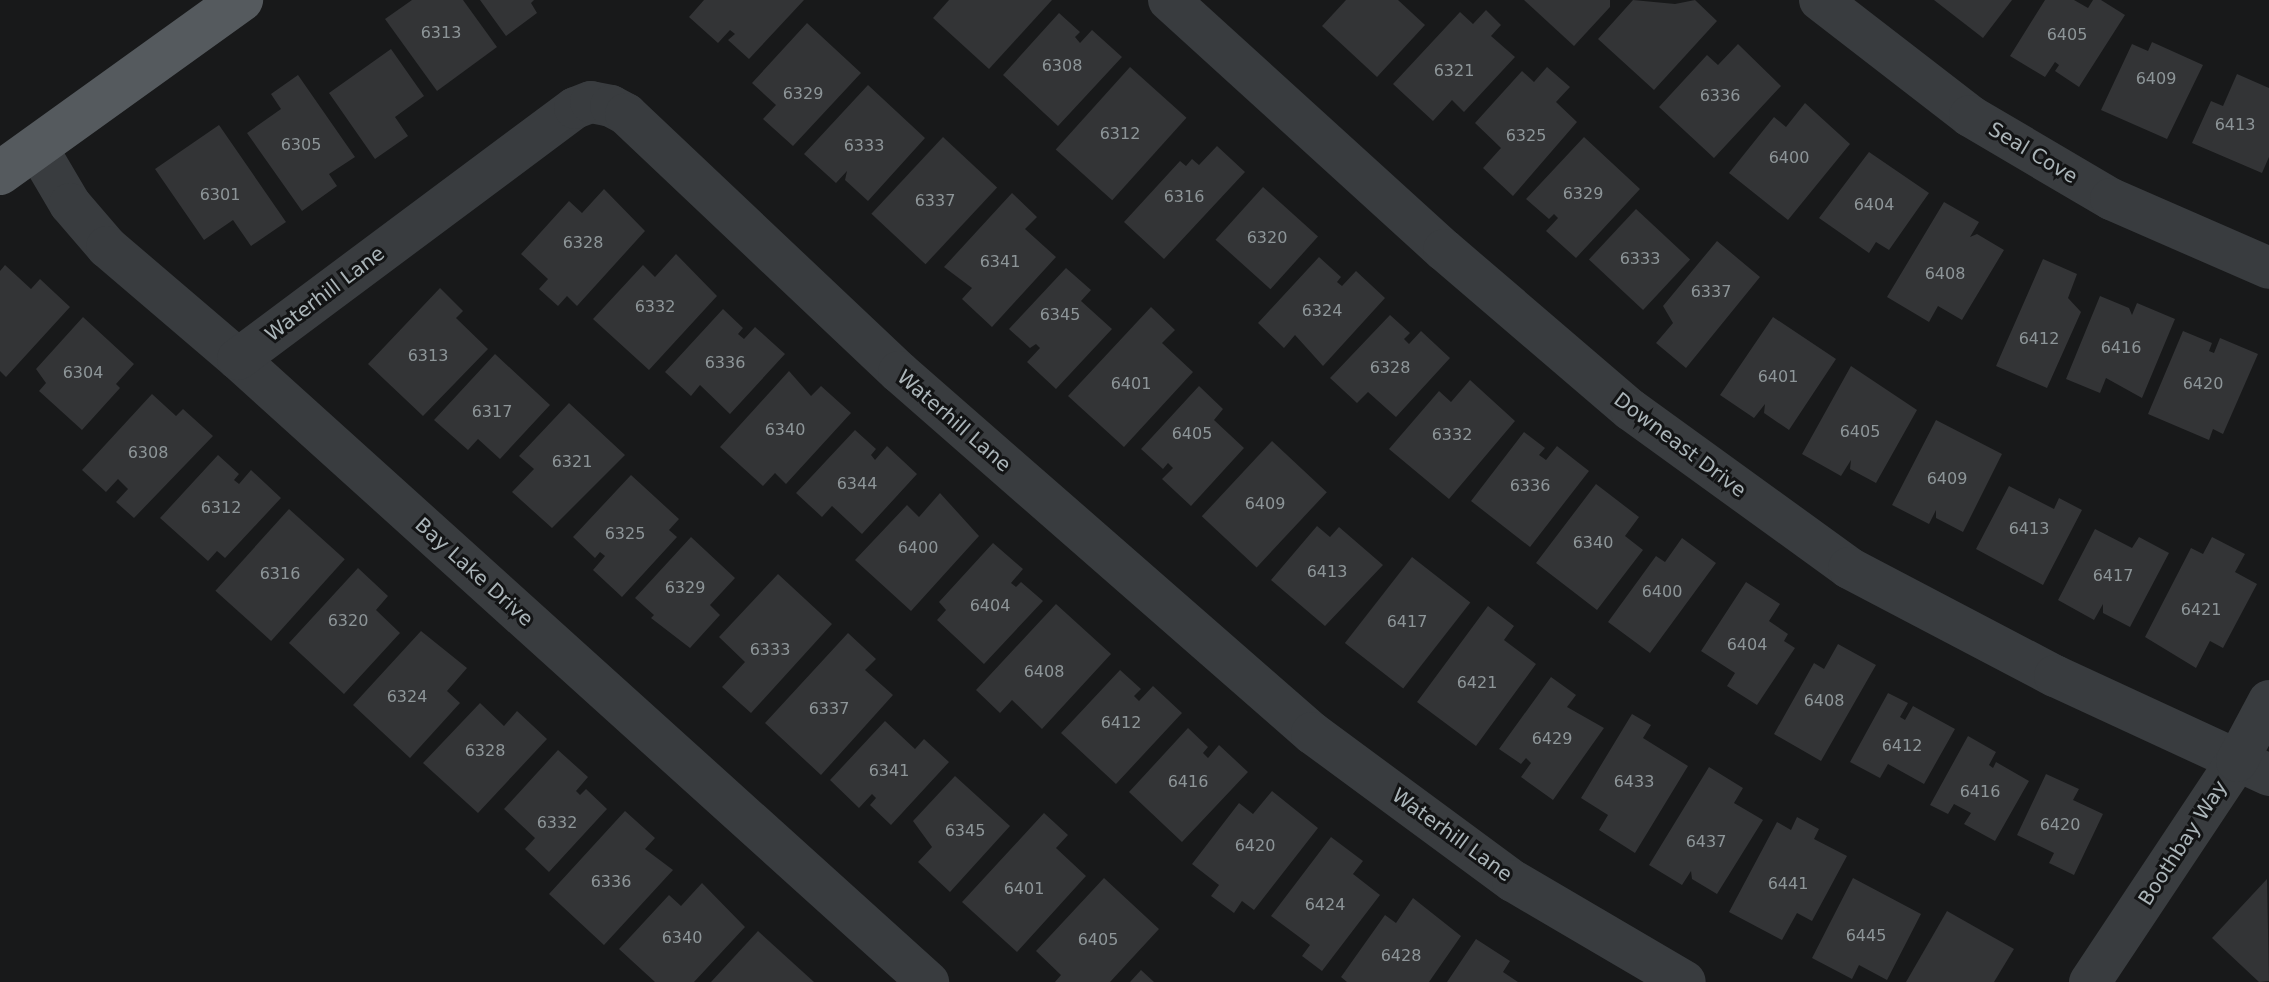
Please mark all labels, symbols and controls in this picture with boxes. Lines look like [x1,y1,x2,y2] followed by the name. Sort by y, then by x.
[421,23,461,43] house number: 6313
[2047,25,2087,45] house number: 6405
[1042,56,1082,76] house number: 6308
[1434,61,1474,81] house number: 6321
[2136,69,2176,89] house number: 6409
[783,84,823,104] house number: 6329
[1700,86,1740,106] house number: 6336
[2215,115,2255,135] house number: 6413
[1984,117,2082,189] street label: Seal Cove
[1100,124,1140,144] house number: 6312
[1506,126,1546,146] house number: 6325
[281,135,321,155] house number: 6305
[844,136,884,156] house number: 6333
[1769,148,1809,168] house number: 6400
[1563,184,1603,204] house number: 6329
[200,185,240,205] house number: 6301
[1164,187,1204,207] house number: 6316
[915,191,955,211] house number: 6337
[1854,195,1894,215] house number: 6404
[1247,228,1287,248] house number: 6320
[563,233,603,253] house number: 6328
[261,241,389,347] street label: Waterhill Lane
[1620,249,1660,269] house number: 6333
[980,252,1020,272] house number: 6341
[1925,264,1965,284] house number: 6408
[1691,282,1731,302] house number: 6337
[635,297,675,317] house number: 6332
[1302,301,1342,321] house number: 6324
[1040,305,1080,325] house number: 6345
[2019,329,2059,349] house number: 6412
[2101,338,2141,358] house number: 6416
[408,346,448,366] house number: 6313
[705,353,745,373] house number: 6336
[1370,358,1410,378] house number: 6328
[63,363,103,383] house number: 6304
[892,365,1016,477] street label: Waterhill Lane
[1758,367,1798,387] house number: 6401
[1111,374,1151,394] house number: 6401
[2183,374,2223,394] house number: 6420
[1609,388,1751,502] street label: Downeast Drive
[472,402,512,422] house number: 6317
[765,420,805,440] house number: 6340
[1840,422,1880,442] house number: 6405
[1172,424,1212,444] house number: 6405
[1432,425,1472,445] house number: 6332
[128,443,168,463] house number: 6308
[552,452,592,472] house number: 6321
[1927,469,1967,489] house number: 6409
[837,474,877,494] house number: 6344
[1510,476,1550,496] house number: 6336
[1245,494,1285,514] house number: 6409
[201,498,241,518] house number: 6312
[410,513,538,631] street label: Bay Lake Drive
[2009,519,2049,539] house number: 6413
[605,524,645,544] house number: 6325
[1573,533,1613,553] house number: 6340
[898,538,938,558] house number: 6400
[1307,562,1347,582] house number: 6413
[260,564,300,584] house number: 6316
[2093,566,2133,586] house number: 6417
[665,578,705,598] house number: 6329
[1642,582,1682,602] house number: 6400
[970,596,1010,616] house number: 6404
[2181,600,2221,620] house number: 6421
[328,611,368,631] house number: 6320
[1387,612,1427,632] house number: 6417
[1727,635,1767,655] house number: 6404
[750,640,790,660] house number: 6333
[1024,662,1064,682] house number: 6408
[1457,673,1497,693] house number: 6421
[387,687,427,707] house number: 6324
[1804,691,1844,711] house number: 6408
[809,699,849,719] house number: 6337
[1101,713,1141,733] house number: 6412
[1532,729,1572,749] house number: 6429
[1882,736,1922,756] house number: 6412
[465,741,505,761] house number: 6328
[869,761,909,781] house number: 6341
[1168,772,1208,792] house number: 6416
[1614,772,1654,792] house number: 6433
[2134,776,2232,910] street label: Boothbay Way
[1960,782,2000,802] house number: 6416
[1387,783,1517,887] street label: Waterhill Lane
[537,813,577,833] house number: 6332
[2040,815,2080,835] house number: 6420
[945,821,985,841] house number: 6345
[1686,832,1726,852] house number: 6437
[1235,836,1275,856] house number: 6420
[591,872,631,892] house number: 6336
[1768,874,1808,894] house number: 6441
[1004,879,1044,899] house number: 6401
[1305,895,1345,915] house number: 6424
[1846,926,1886,946] house number: 6445
[662,928,702,948] house number: 6340
[1078,930,1118,950] house number: 6405
[1381,946,1421,966] house number: 6428

